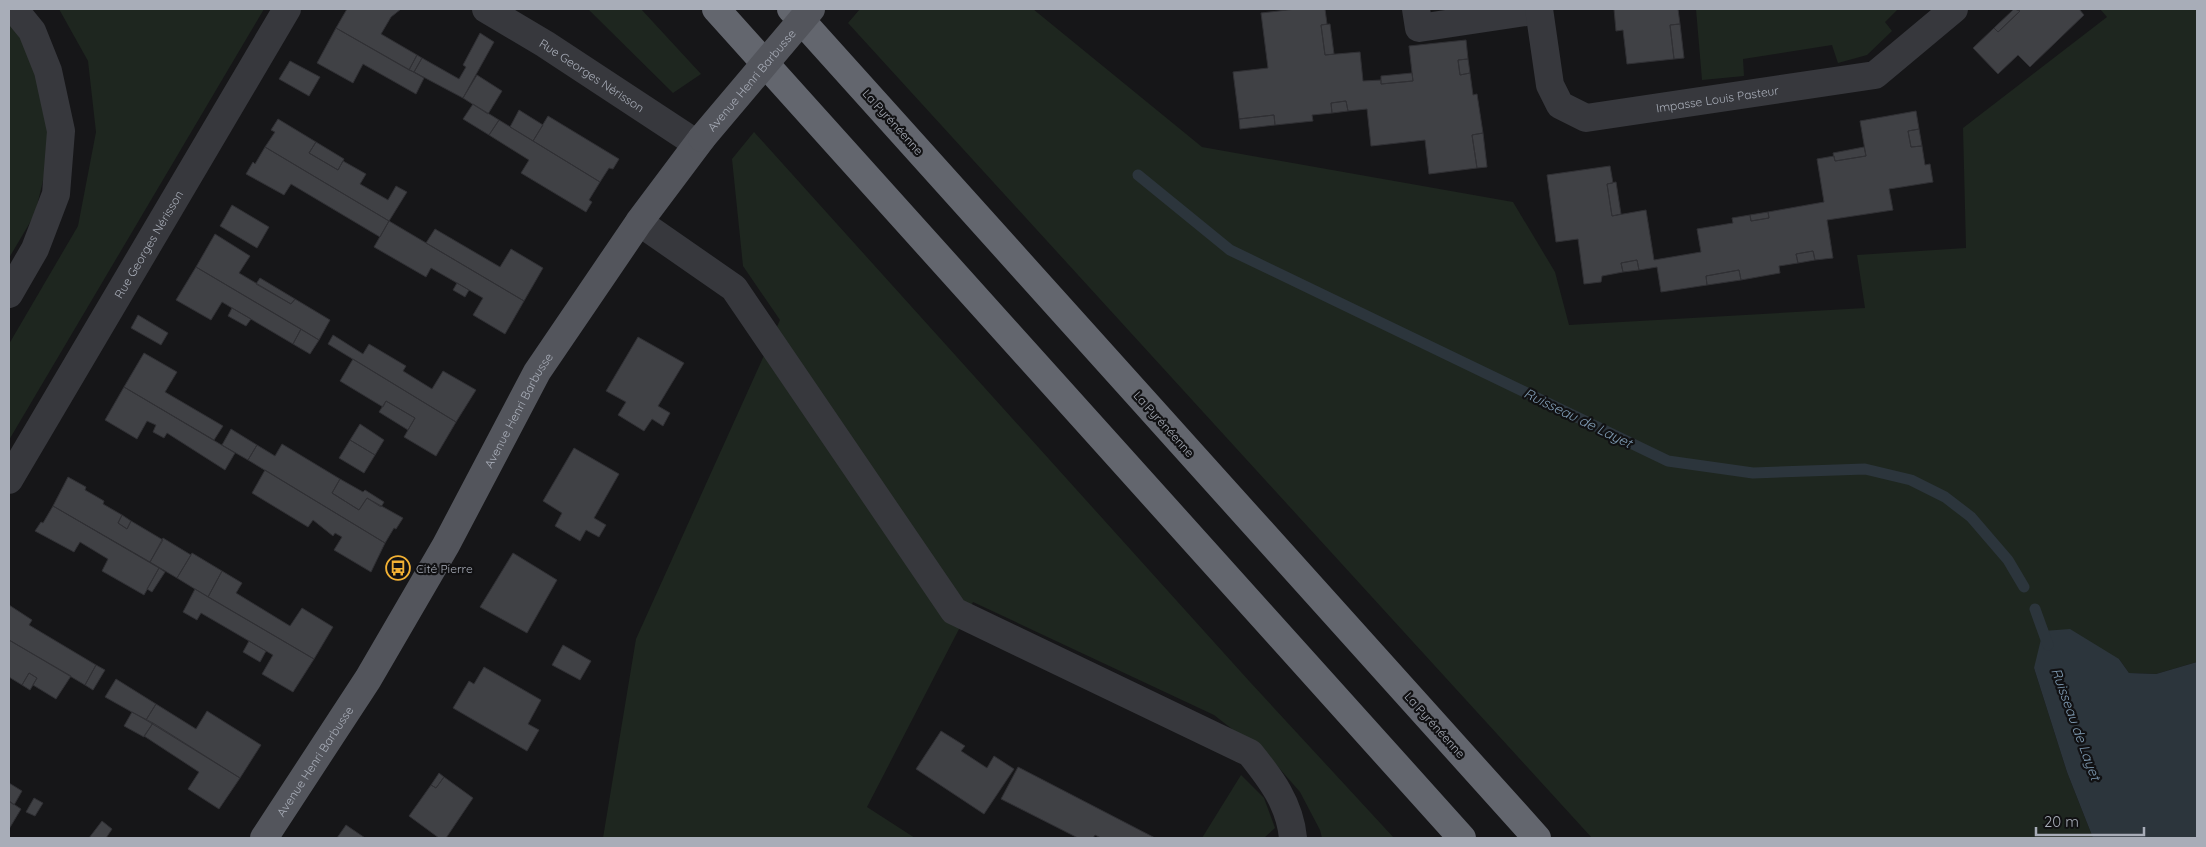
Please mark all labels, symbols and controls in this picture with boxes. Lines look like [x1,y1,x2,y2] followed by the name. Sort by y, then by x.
[704,26,799,134] street label: Avenue Henri Barbusse
[537,35,648,115] street label: Rue Georges Nérisson
[1655,82,1780,115] street label: Impasse Louis Pasteur
[860,86,927,158] street label: La Pyrénéenne
[111,187,186,301] street label: Rue Georges Nérisson
[481,349,556,470] street label: Avenue Henri Barbusse
[1521,384,1637,453] water label: Ruisseau de Layet
[1131,388,1198,460] street label: La Pyrénéenne
[385,555,411,581] bus stop icon: Cité Pierre
[416,561,473,576] place label: Cité Pierre
[2047,665,2105,785] water label: Ruisseau de Layet
[1402,689,1469,761] street label: La Pyrénéenne
[273,703,356,819] street label: Avenue Henri Barbusse
[2036,804,2144,836] scale bar
[2044,812,2079,831] text: 20 m

